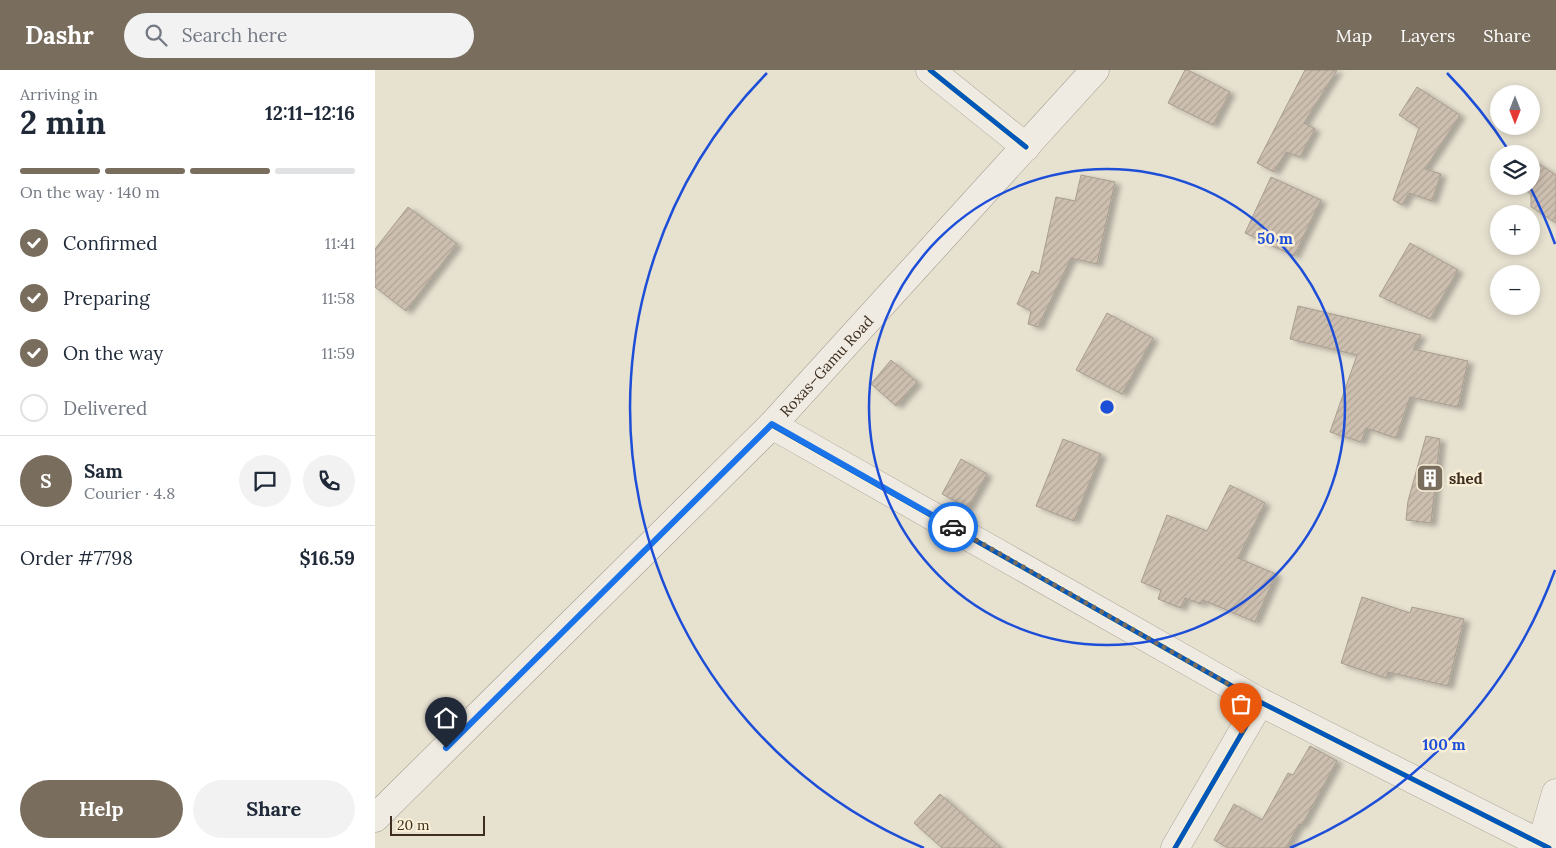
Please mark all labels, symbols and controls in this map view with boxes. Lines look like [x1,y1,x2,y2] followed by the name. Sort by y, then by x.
[124,13,474,58] search box
[25,20,94,51] text: Dashr
[142,21,170,49] icon: search
[182,23,287,47] text: Search here
[1336,24,1372,47] text: Map
[1400,24,1455,47] text: Layers
[1483,24,1531,47] text: Share
[20,84,98,104] text: Arriving in
[1490,85,1540,135] north arrow
[1490,85,1540,315] map controls
[265,101,355,125] text: 12:11–12:16
[20,102,106,143] text: 2 min
[1490,145,1540,195] button: layers
[20,182,160,202] text: On the way · 140 m
[1490,205,1540,255] button: +
[20,229,48,257] icon: check
[1257,229,1293,248] text: 50 m
[63,231,158,255] text: Confirmed
[325,233,355,253] text: 11:41
[1490,265,1540,315] button: −
[20,284,48,312] icon: check
[63,286,150,310] text: Preparing
[322,288,355,308] text: 11:58
[775,311,877,420] street label: Roxas–Gamu Road
[20,339,48,367] icon: check
[63,341,163,365] text: On the way
[321,343,355,363] text: 11:59
[63,396,147,420] text: Delivered
[1098,398,1116,416] centre of rings
[239,455,291,507] button: chat
[303,455,355,507] button: phone
[84,459,123,483] text: Sam
[1415,463,1445,493] building icon: shed
[40,469,52,493] text: S
[1449,469,1483,488] place label: shed
[84,483,175,503] text: Courier · 4.8
[928,502,978,552] courier
[939,513,967,541] icon: car
[20,546,133,570] text: Order #7798
[300,546,355,570] text: $16.59
[1220,683,1262,734] pin
[1227,690,1255,718] icon: bag
[425,697,467,748] pin
[432,704,460,732] icon: home
[1423,735,1466,754] text: 100 m
[20,780,183,838] button: Help
[193,780,355,838] button: Share
[390,813,485,836] scale bar
[397,816,429,834] text: 20 m

